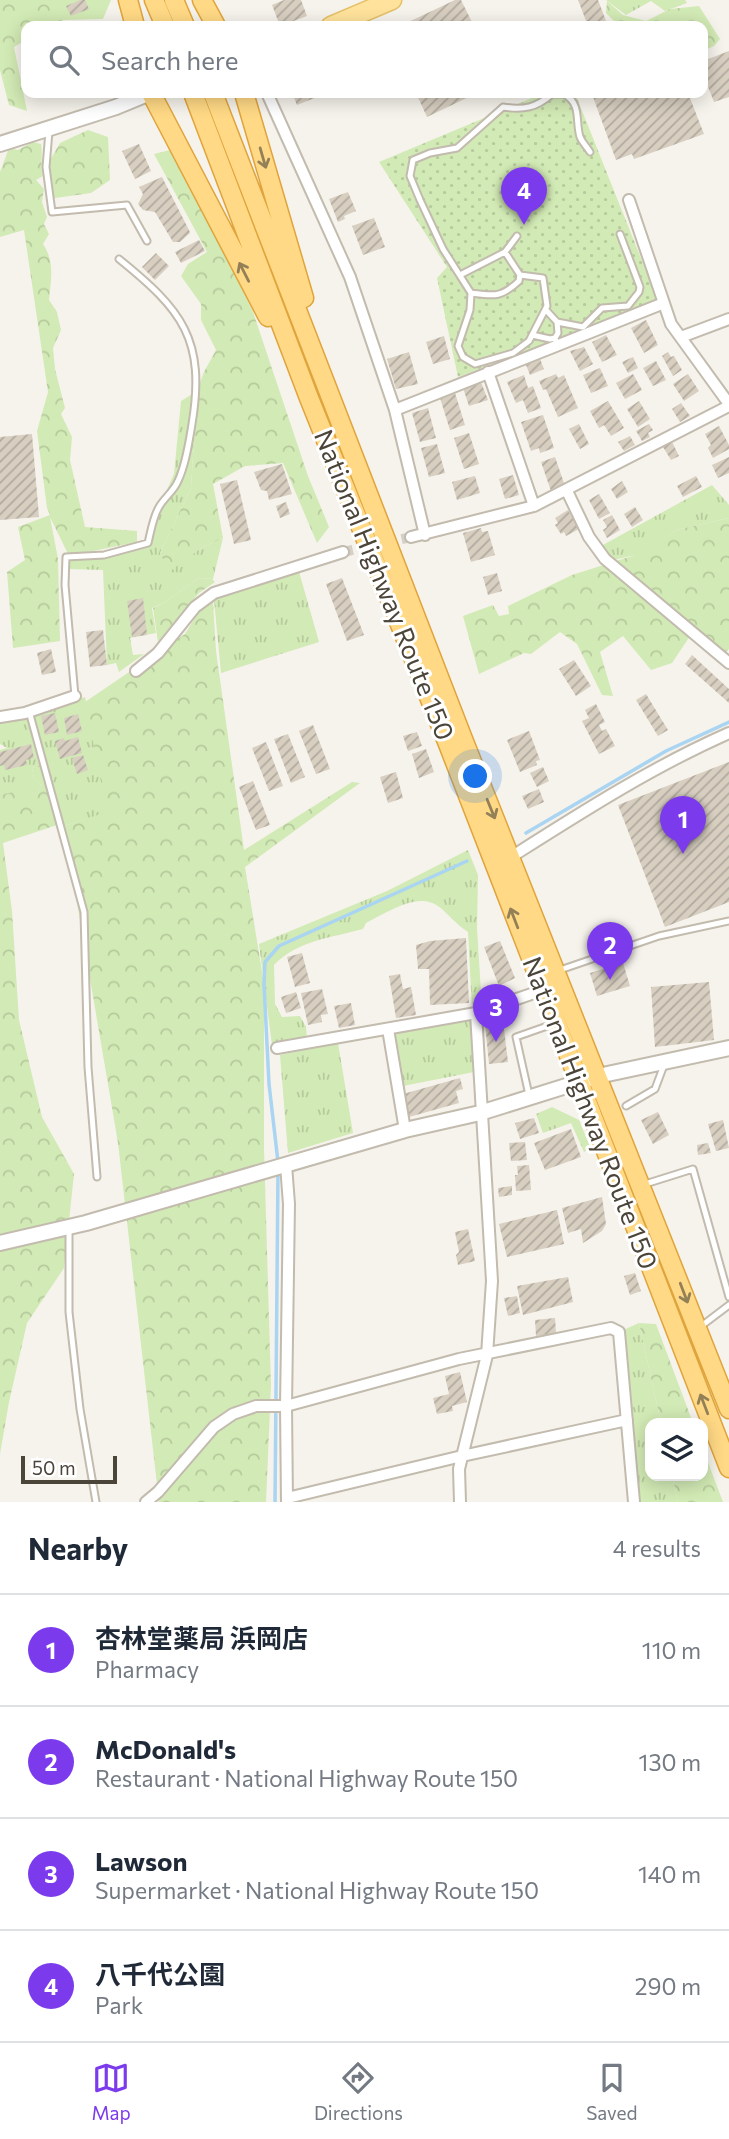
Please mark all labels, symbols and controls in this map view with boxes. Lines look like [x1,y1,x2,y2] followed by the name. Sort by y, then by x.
[21,21,708,98] search box
[45,41,83,79] icon: search
[101,44,239,75] text: Search here
[258,147,271,169] one-way arrow
[501,167,547,225] pin: 4
[237,262,251,283] one-way arrow
[309,425,462,744] street label: National Highway Route 150
[458,759,492,793] your location
[660,796,706,854] pin: 1
[486,797,499,819] one-way arrow
[507,908,520,930] one-way arrow
[587,922,633,980] pin: 2
[517,952,665,1273] street label: National Highway Route 150
[473,984,519,1042] pin: 3
[678,1282,691,1304] one-way arrow
[697,1393,710,1415] one-way arrow
[645,1418,708,1481] map controls
[645,1418,708,1481] button: layers
[21,1453,117,1485] scale bar
[32,1456,76,1479] text: 50 m
[28,1529,128,1566] text: Nearby
[613,1534,701,1562] text: 4 results
[95,1622,308,1653] text: 杏林堂薬局 浜岡店
[46,1636,56,1664] text: 1
[642,1636,701,1664] text: 110 m
[95,1655,199,1683] text: Pharmacy
[95,1733,236,1764] text: McDonald's
[44,1748,58,1776] text: 2
[639,1748,701,1776] text: 130 m
[95,1764,518,1792] text: Restaurant · National Highway Route 150
[95,1845,188,1876] text: Lawson
[44,1860,58,1888] text: 3
[638,1860,701,1888] text: 140 m
[95,1876,539,1904] text: Supermarket · National Highway Route 150
[95,1958,225,1989] text: 八千代公園
[44,1972,58,2000] text: 4
[635,1972,701,2000] text: 290 m
[95,1991,143,2019] text: Park
[92,2059,131,2124] tab: Map
[314,2059,403,2124] tab: Directions
[586,2059,637,2124] tab: Saved

